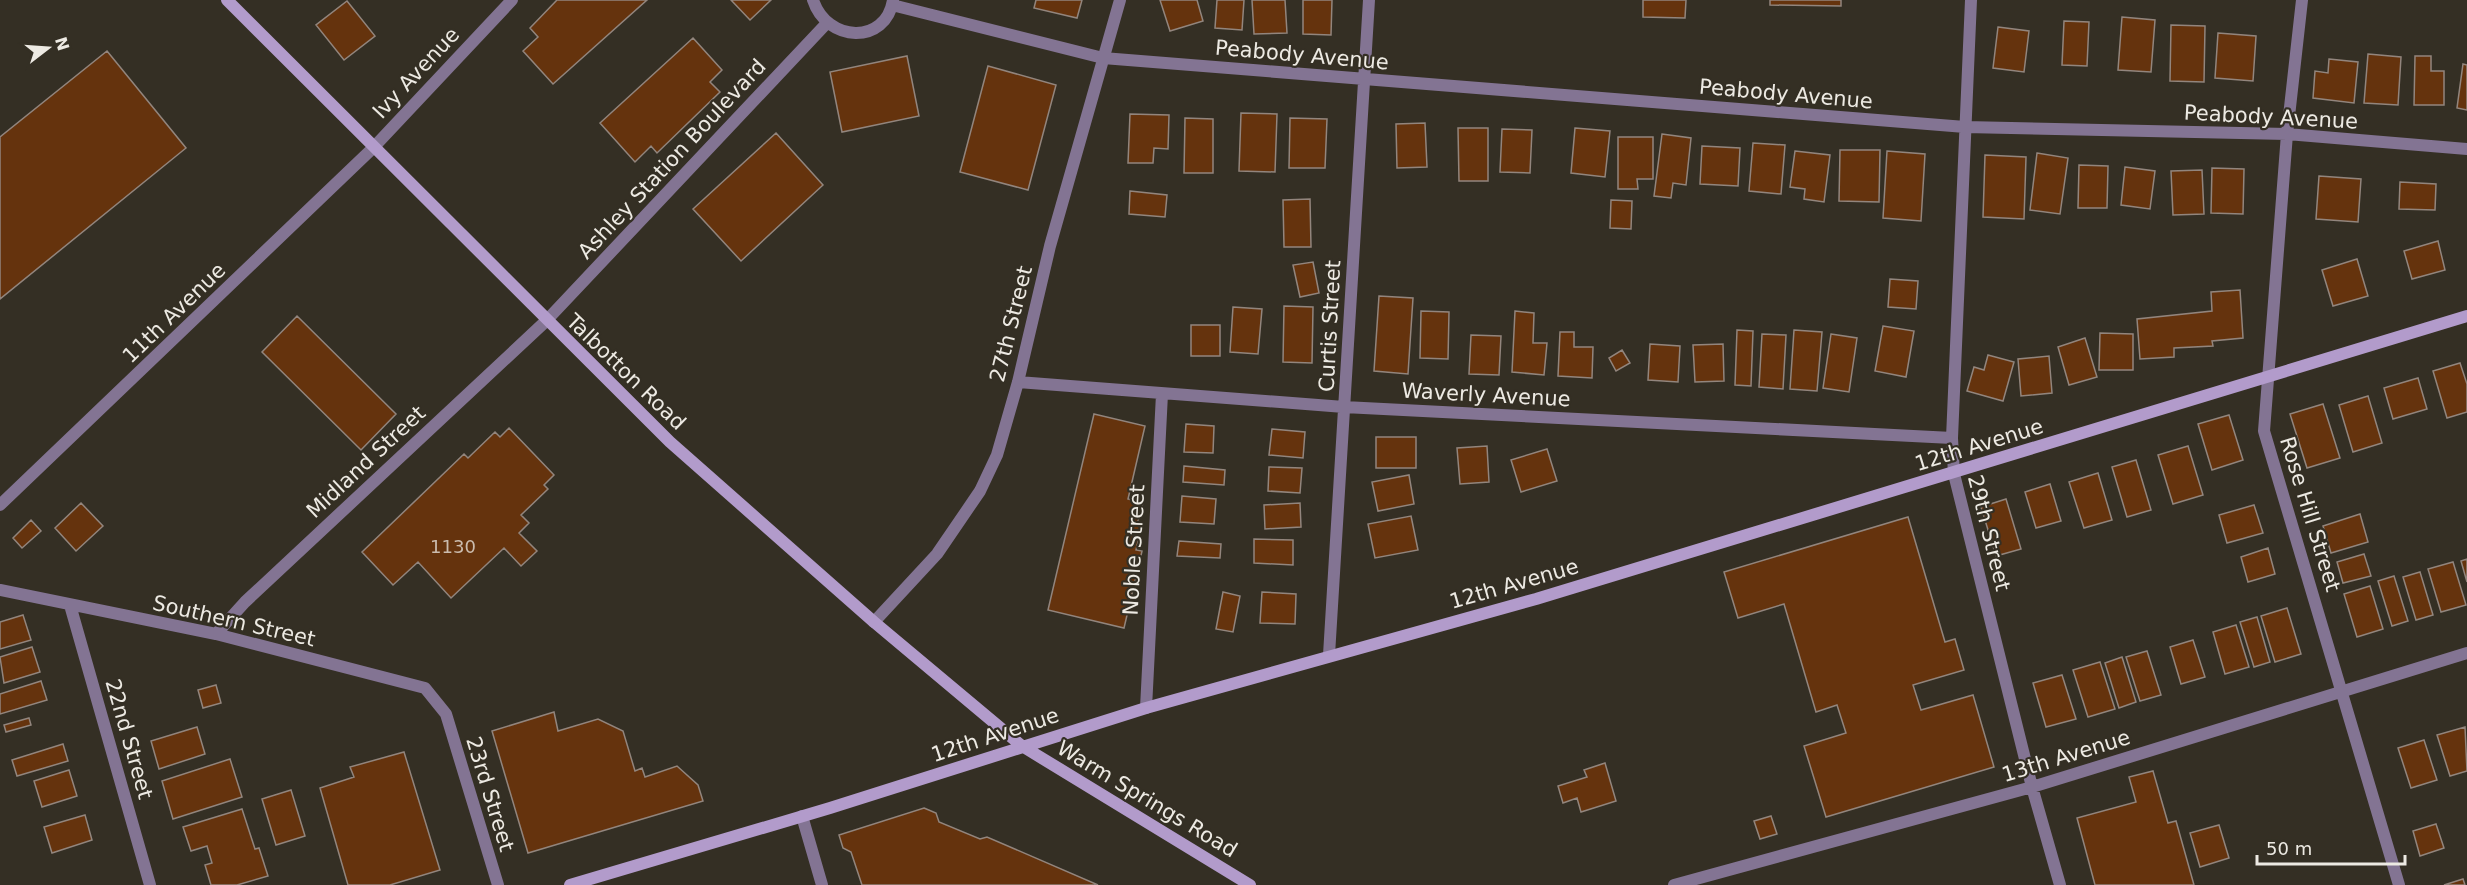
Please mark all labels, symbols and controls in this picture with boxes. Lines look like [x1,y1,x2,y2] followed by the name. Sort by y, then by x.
[18,18,78,78] north arrow
[368,22,464,124] street label: Ivy Avenue
[51,35,73,53] text: N
[1214,35,1390,75] street label: Peabody Avenue
[573,54,771,264] street label: Ashley Station Boulevard
[1698,74,1874,114] street label: Peabody Avenue
[2183,100,2359,134] street label: Peabody Avenue
[118,258,230,368] street label: 11th Avenue
[1315,259,1345,393] street label: Curtis Street
[985,263,1037,385] street label: 27th Street
[561,308,691,435] street label: Talbotton Road
[1401,379,1571,411] street label: Waverly Avenue
[302,401,430,523] street label: Midland Street
[1912,414,2046,476] street label: 12th Avenue
[2275,434,2345,594] street label: Rose Hill Street
[1963,472,2015,594] street label: 29th Street
[1119,484,1149,616] street label: Noble Street
[430,536,476,557] house number: 1130
[1447,554,1581,614] street label: 12th Avenue
[150,591,318,651] street label: Southern Street
[100,676,158,802] street label: 22nd Street
[928,703,1062,767] street label: 12th Avenue
[1999,725,2133,787] street label: 13th Avenue
[461,734,519,854] street label: 23rd Street
[1053,736,1241,862] street label: Warm Springs Road
[2257,828,2406,866] scale bar
[2266,838,2312,859] text: 50 m

